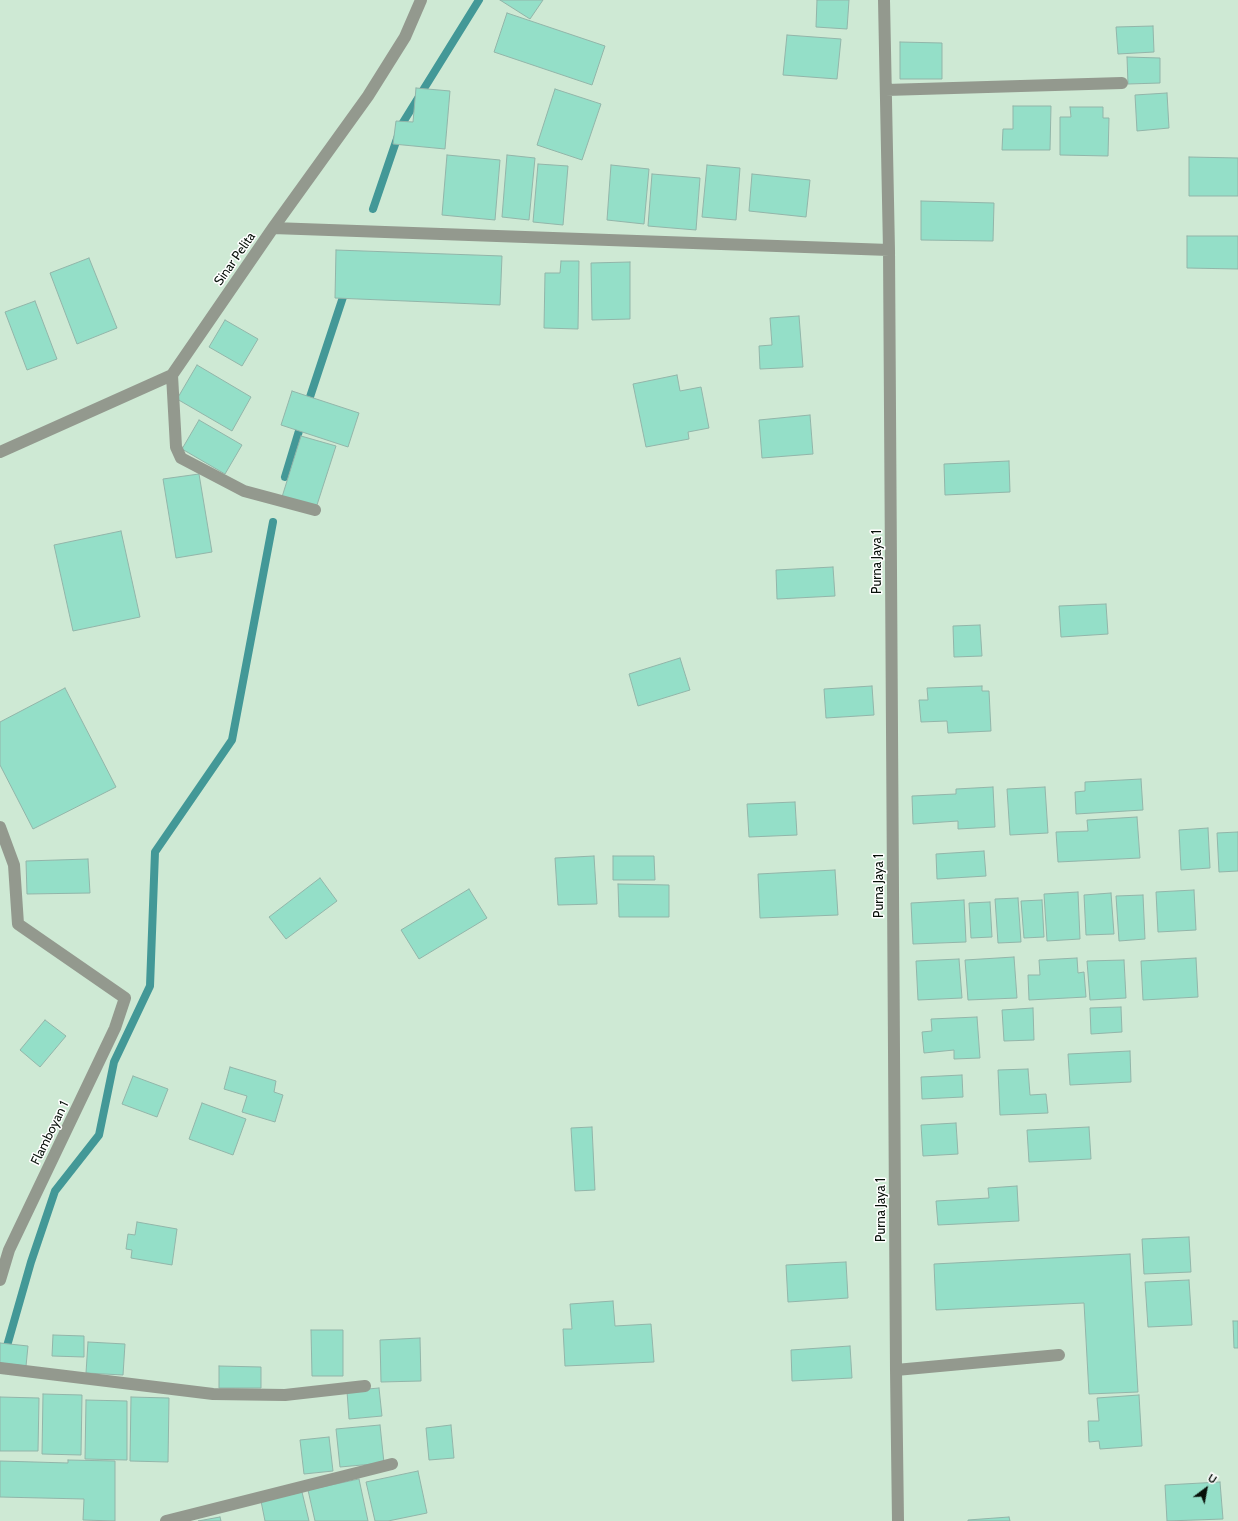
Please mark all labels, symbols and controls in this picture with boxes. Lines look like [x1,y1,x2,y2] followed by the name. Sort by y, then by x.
[211,229,259,289] street label: Sinar Pelita
[869,530,885,594] street label: Purna Jaya 1
[871,854,887,918] street label: Purna Jaya 1
[28,1099,72,1167] street label: Flamboyan 1
[873,1178,889,1242] street label: Purna Jaya 1
[1186,1469,1226,1509] north arrow
[1205,1471,1219,1487] text: U

